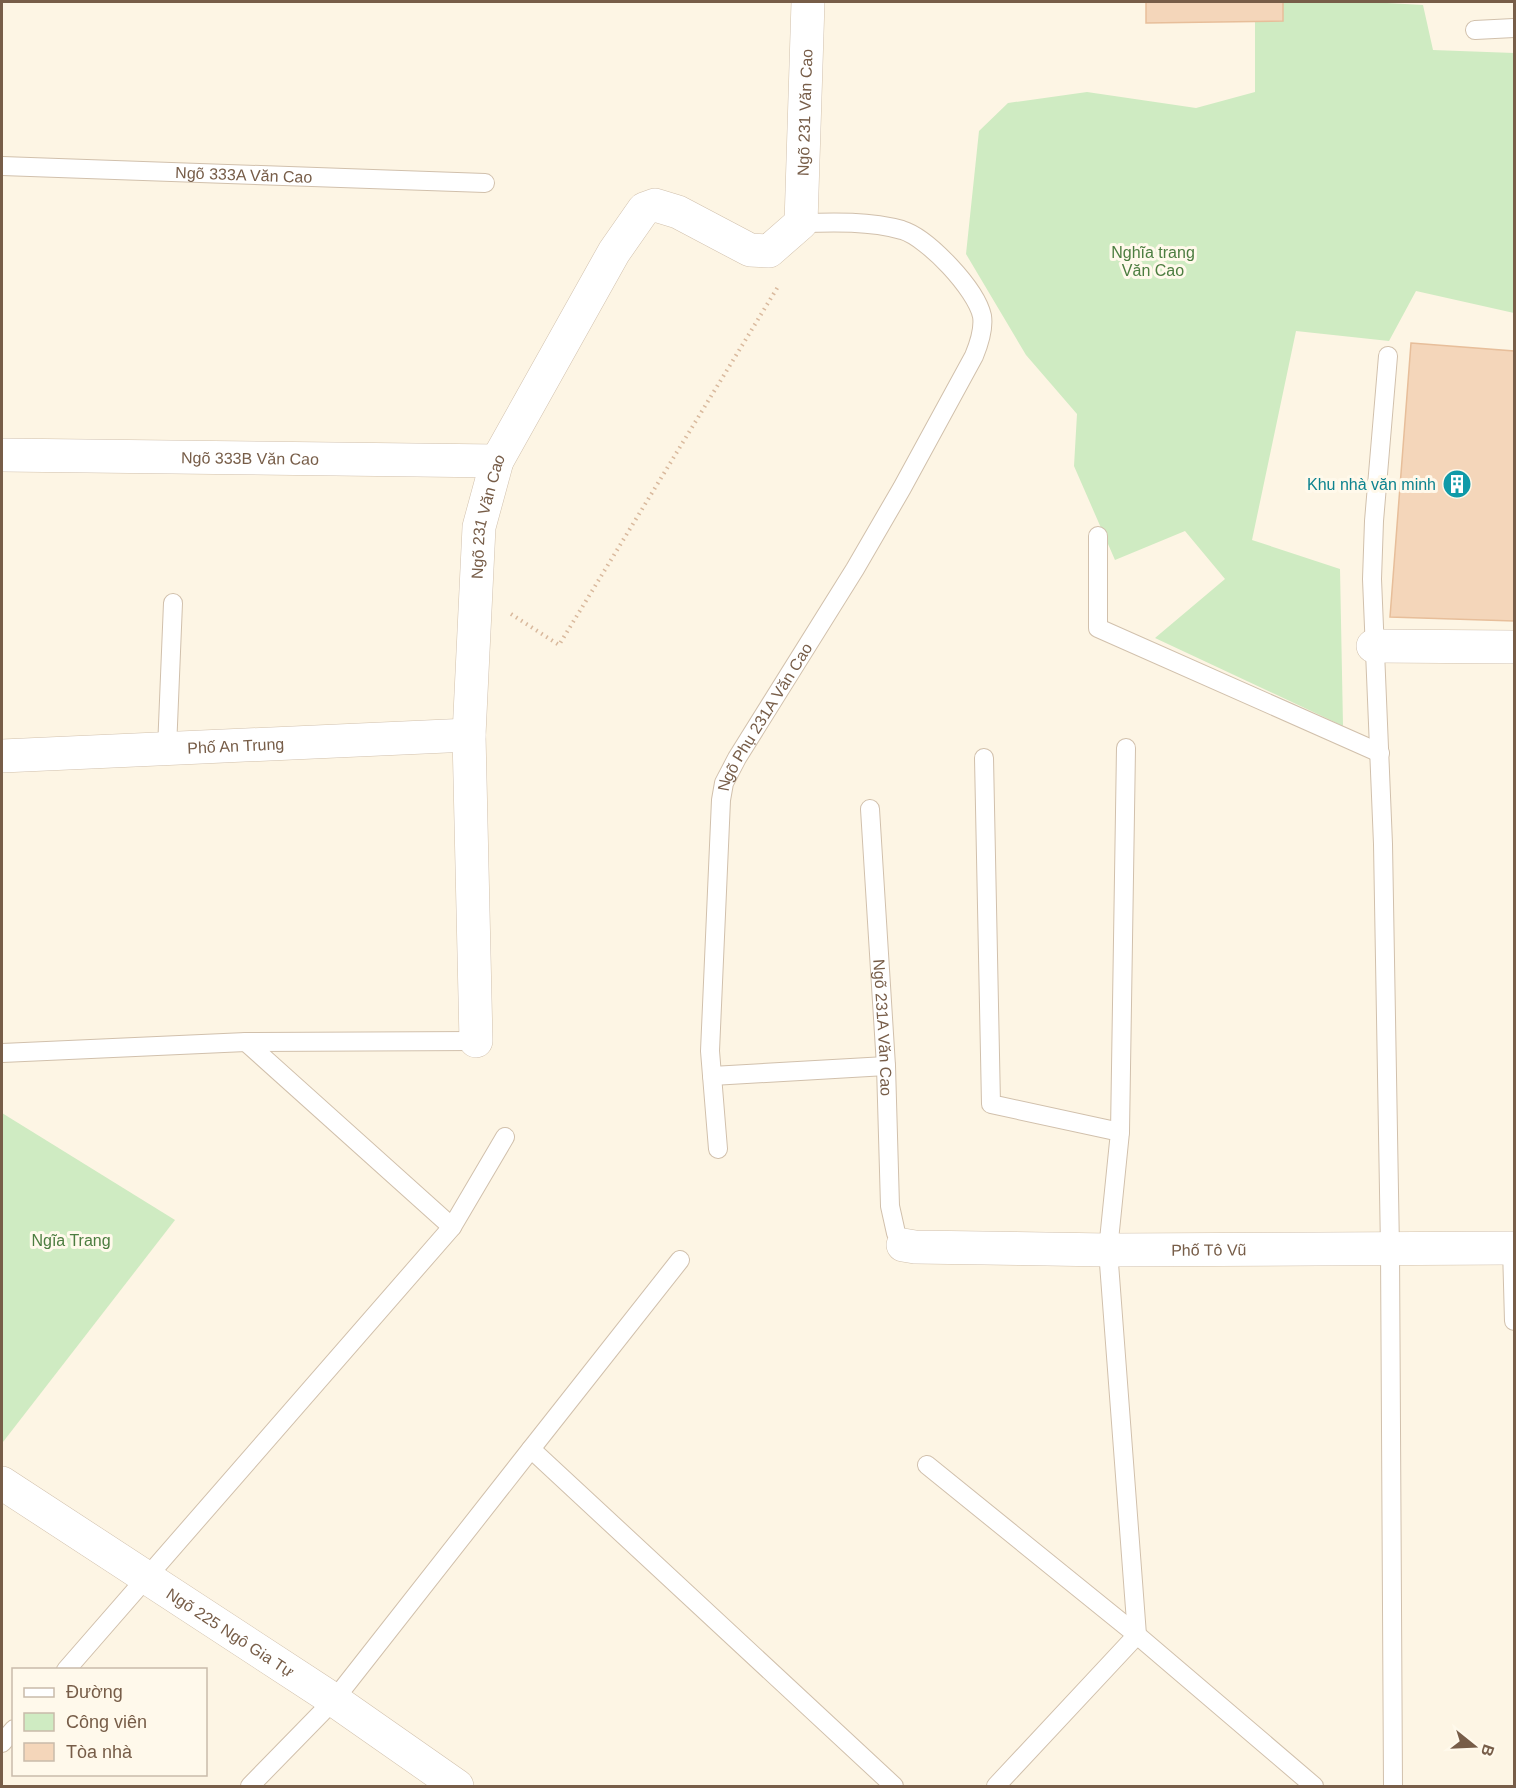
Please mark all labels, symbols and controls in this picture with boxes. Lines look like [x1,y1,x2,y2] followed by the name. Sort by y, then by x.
[794,48,815,176] street label: Ngõ 231 Văn Cao
[175,164,313,185] street label: Ngõ 333A Văn Cao
[1111,244,1195,279] park label: Nghĩa trang Văn Cao
[181,449,319,467] street label: Ngõ 333B Văn Cao
[468,451,508,579] street label: Ngõ 231 Văn Cao
[1441,468,1473,500] building icon: Khu nhà văn minh
[1307,476,1436,493] place label: Khu nhà văn minh
[714,640,815,792] street label: Ngõ Phụ 231A Văn Cao
[187,735,285,756] street label: Phố An Trung
[871,959,895,1096] street label: Ngõ 231A Văn Cao
[31,1232,111,1249] park label: Ngĩa Trang
[1171,1241,1247,1258] street label: Phố Tô Vũ
[164,1585,298,1680] street label: Ngõ 225 Ngô Gia Tự
[12,1668,207,1776] legend
[66,1682,123,1702] text: Đường
[66,1712,147,1732] text: Công viên
[1444,1716,1504,1776] north arrow
[66,1742,133,1762] text: Tòa nhà
[1478,1742,1498,1759] text: B

